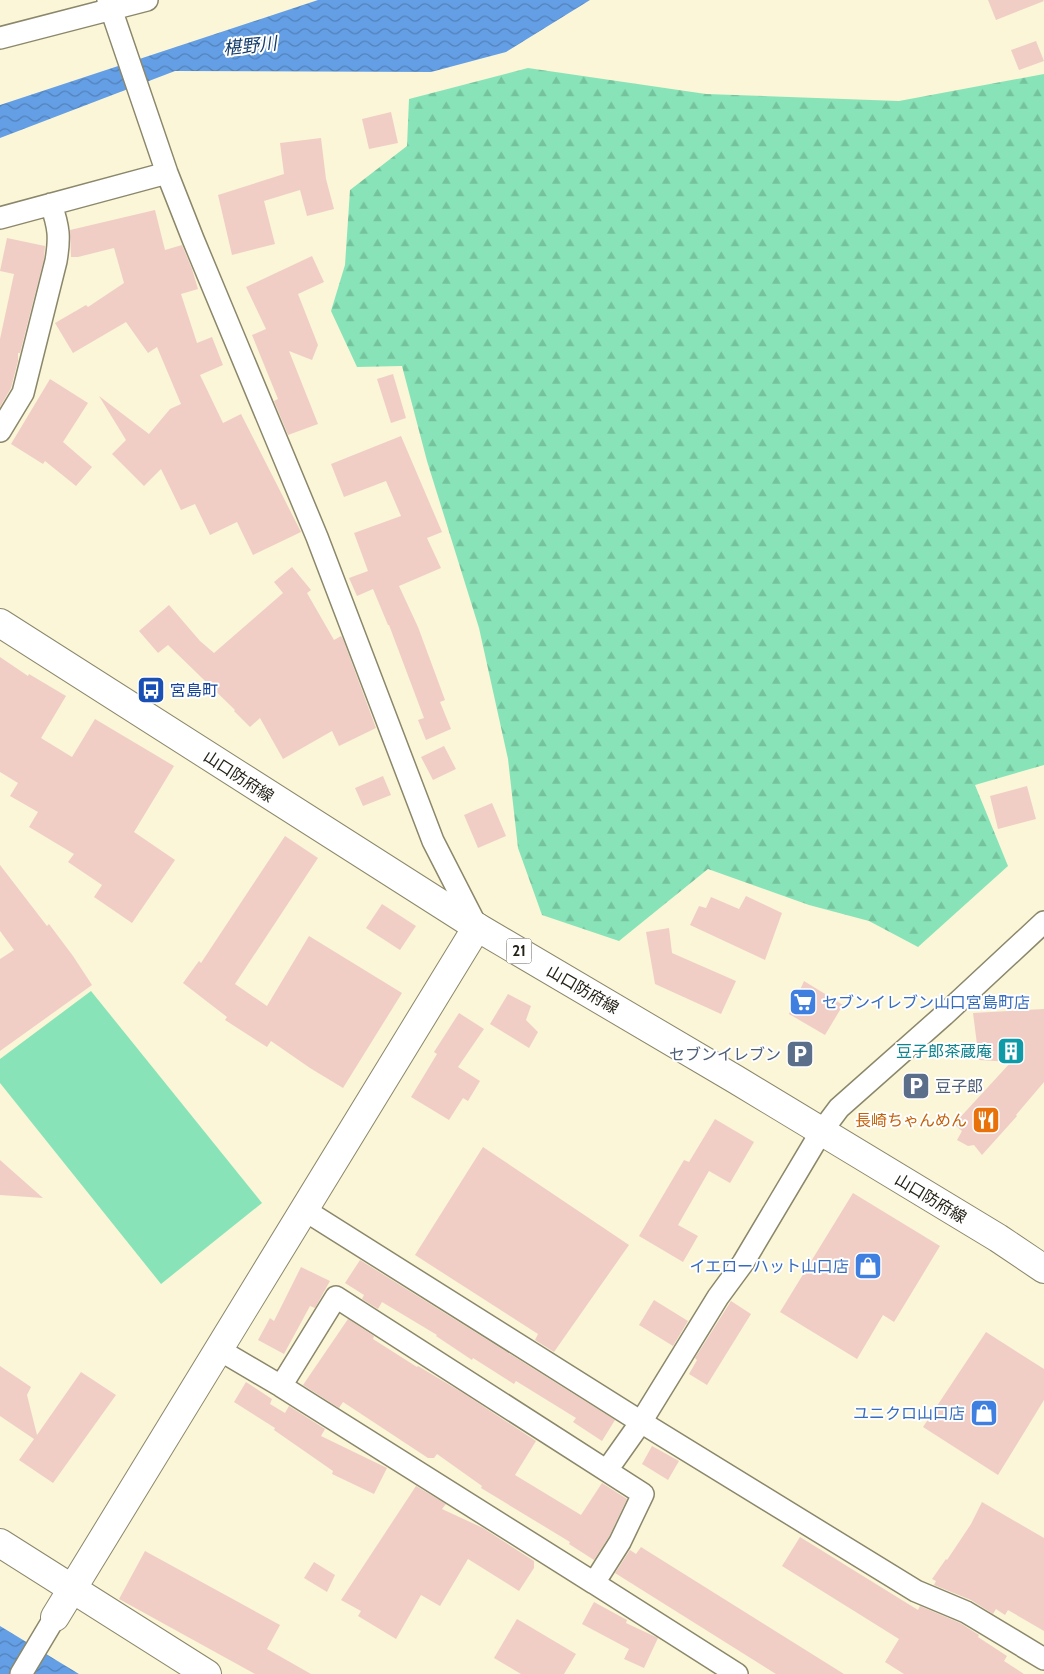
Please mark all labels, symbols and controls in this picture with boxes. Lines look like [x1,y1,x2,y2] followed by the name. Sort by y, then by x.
[222,32,280,60] water label: 椹野川
[136,675,166,705] bus stop icon: 宮島町
[170,681,218,700] place label: 宮島町
[200,747,277,806] street label: 山口防府線
[506,938,532,964] road number: 21
[543,961,622,1018] street label: 山口防府線
[788,987,818,1017] supermarket icon: セブンイレブン山口宮島町店
[822,993,1030,1012] place label: セブンイレブン山口宮島町店
[996,1036,1026,1066] building icon: 豆子郎茶蔵庵
[785,1039,815,1069] parking icon: セブンイレブン
[896,1042,992,1061] place label: 豆子郎茶蔵庵
[669,1045,781,1064] place label: セブンイレブン
[901,1071,931,1101] parking icon: 豆子郎
[935,1077,983,1096] place label: 豆子郎
[971,1105,1001,1135] restaurant icon: 長崎ちゃんめん
[855,1111,967,1130] place label: 長崎ちゃんめん
[892,1170,970,1227] street label: 山口防府線
[853,1251,883,1281] shop icon: イエローハット山口店
[689,1257,849,1276] place label: イエローハット山口店
[969,1398,999,1428] shop icon: ユニクロ山口店
[853,1404,965,1423] place label: ユニクロ山口店

